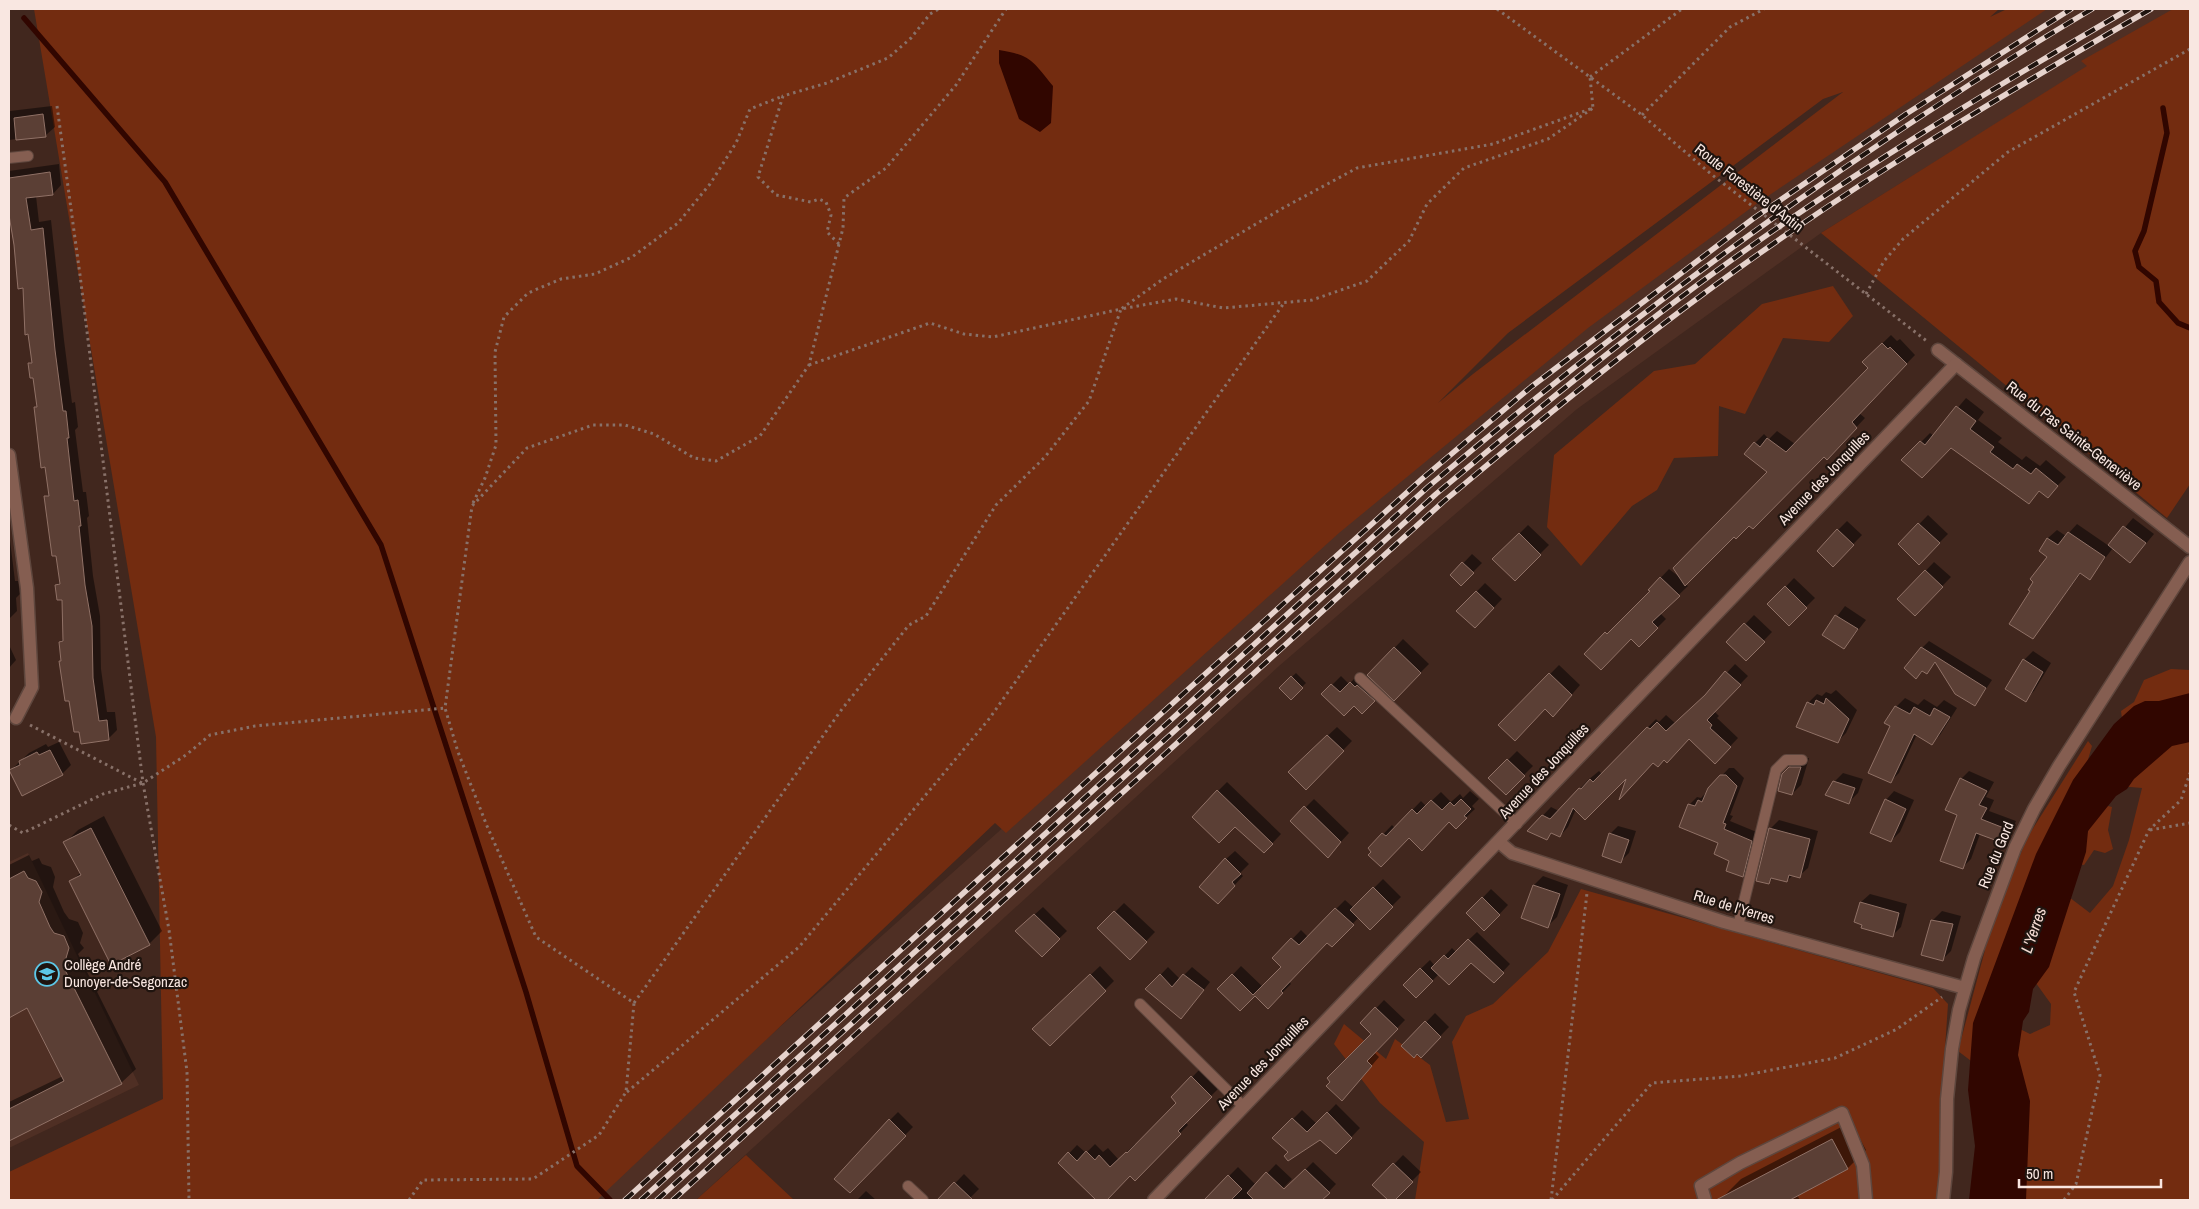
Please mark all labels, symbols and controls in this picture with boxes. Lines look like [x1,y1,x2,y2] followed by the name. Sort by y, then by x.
[1690,138,1808,237] street label: Route Forestière d'Antin
[2002,376,2147,495] street label: Rue du Pas Sainte-Geneviève
[1772,426,1874,530] street label: Avenue des Jonquilles
[1493,718,1593,824] street label: Avenue des Jonquilles
[1973,818,2018,891] street label: Rue du Gord
[1691,884,1777,929] street label: Rue de l'Yerres
[2015,904,2051,956] water label: L'Yerres
[64,954,187,992] place label: Collège André Dunoyer-de-Segonzac
[34,961,60,987] school or university icon: Collège André Dunoyer-de-Segonzac
[1211,1011,1313,1115] street label: Avenue des Jonquilles
[2019,1156,2162,1188] scale bar
[2026,1163,2053,1184] text: 50 m

